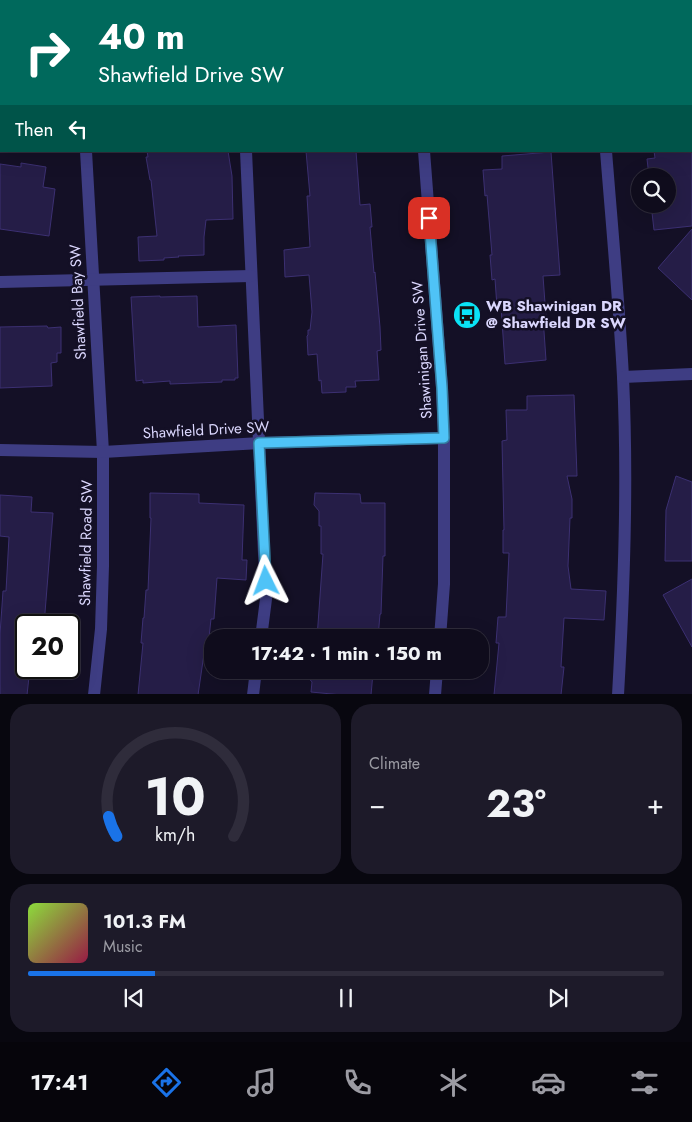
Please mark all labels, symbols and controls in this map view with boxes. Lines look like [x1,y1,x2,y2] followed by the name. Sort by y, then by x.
[98,12,185,62] text: 40 m
[15,20,80,85] icon: right
[98,58,284,90] text: Shawfield Drive SW
[64,115,92,143] icon: left
[15,116,54,143] text: Then
[631,168,676,213] map controls
[631,168,676,213] button: search
[408,197,450,239] pin
[415,204,443,232] icon: arrive
[64,244,92,360] street label: Shawfield Bay SW
[406,280,438,420] street label: Shawinigan Drive SW
[486,295,626,334] place label: WB Shawinigan DR @ Shawfield DR SW
[452,300,482,330] bus stop icon: WB Shawinigan DR @ Shawfield DR SW
[142,416,270,444] street label: Shawfield Drive SW
[74,480,98,606] street label: Shawfield Road SW
[239,554,291,606] position arrow
[15,614,80,679] speed limit sign: 20
[251,640,442,667] text: 17:42 · 1 min · 150 m
[369,752,420,775] text: Climate
[145,759,206,835] text: 10
[486,776,546,831] text: 23°
[369,784,386,825] text: −
[647,784,664,825] text: +
[155,822,196,848] text: km/h
[103,908,186,935] text: 101.3 FM
[103,935,143,958] text: Music
[120,984,148,1012] icon: previous
[332,984,360,1012] icon: pause
[544,984,572,1012] icon: next
[149,1065,184,1100] icon: directions
[244,1065,279,1100] icon: music
[340,1065,375,1100] icon: phone
[436,1065,471,1100] icon: climate
[531,1065,566,1100] icon: car
[627,1065,662,1100] icon: filters
[30,1066,88,1098] text: 17:41

